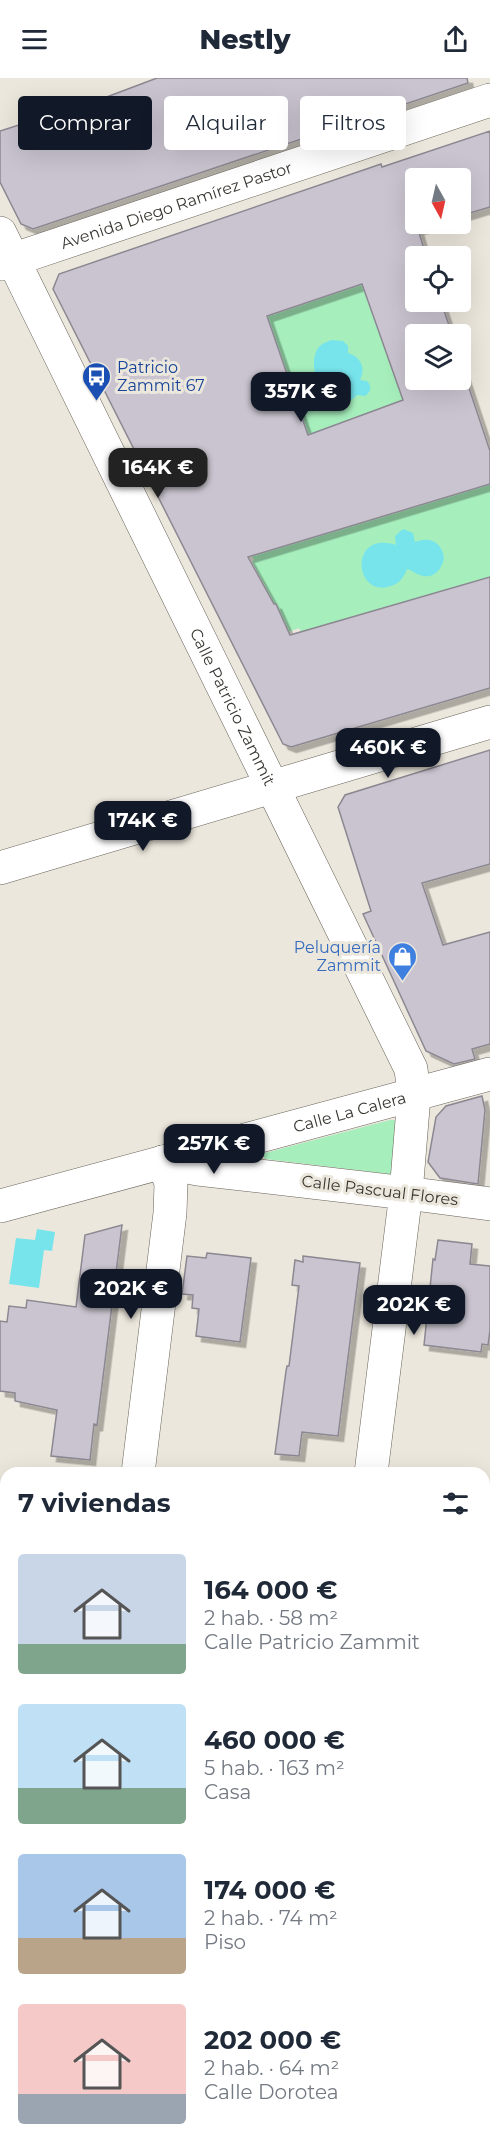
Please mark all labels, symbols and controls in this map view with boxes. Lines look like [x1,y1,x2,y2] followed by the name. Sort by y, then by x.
[18,23,51,56] icon: menu
[199,23,291,56] text: Nestly
[439,23,472,56] icon: share
[18,96,152,150] chip: Comprar
[164,96,288,150] chip: Alquilar
[300,96,406,150] chip: Filtros
[58,158,295,253] street label: Avenida Diego Ramírez Pastor
[405,168,471,234] north arrow
[405,168,471,390] map controls
[405,246,471,312] button: locate
[405,324,471,390] button: layers
[117,358,205,395] place label: Patricio Zammit 67
[80,360,112,402] bus stop icon: Patricio Zammit 67
[252,372,350,423] pin: 357K €
[265,379,337,403] text: 357K €
[109,448,207,499] pin: 164K €
[122,455,194,479] text: 164K €
[186,625,279,789] street label: Calle Patricio Zammit
[339,728,437,779] pin: 460K €
[350,735,426,759] text: 460K €
[94,801,192,852] pin: 174K €
[108,808,178,832] text: 174K €
[294,938,381,975] place label: Peluquería Zammit
[386,940,418,982] shop icon: Peluquería Zammit
[291,1088,408,1137] street label: Calle La Calera
[165,1124,263,1175] pin: 257K €
[178,1131,250,1155] text: 257K €
[301,1171,459,1210] street label: Calle Pascual Flores
[82,1269,180,1320] pin: 202K €
[94,1276,168,1300] text: 202K €
[365,1285,463,1336] pin: 202K €
[377,1292,451,1316] text: 202K €
[18,1487,171,1519] text: 7 viviendas
[439,1487,472,1520] icon: filters
[204,1574,337,1606] text: 164 000 €
[66,1578,138,1650] icon: home
[204,1606,338,1630] text: 2 hab. · 58 m²
[204,1630,420,1654] text: Calle Patricio Zammit
[204,1724,345,1756] text: 460 000 €
[66,1728,138,1800] icon: home
[204,1756,345,1780] text: 5 hab. · 163 m²
[204,1780,251,1804] text: Casa
[204,1874,335,1906] text: 174 000 €
[66,1878,138,1950] icon: home
[204,1906,338,1930] text: 2 hab. · 74 m²
[204,1930,246,1954] text: Piso
[204,2024,341,2056] text: 202 000 €
[66,2028,138,2100] icon: home
[204,2056,339,2080] text: 2 hab. · 64 m²
[204,2080,339,2104] text: Calle Dorotea

